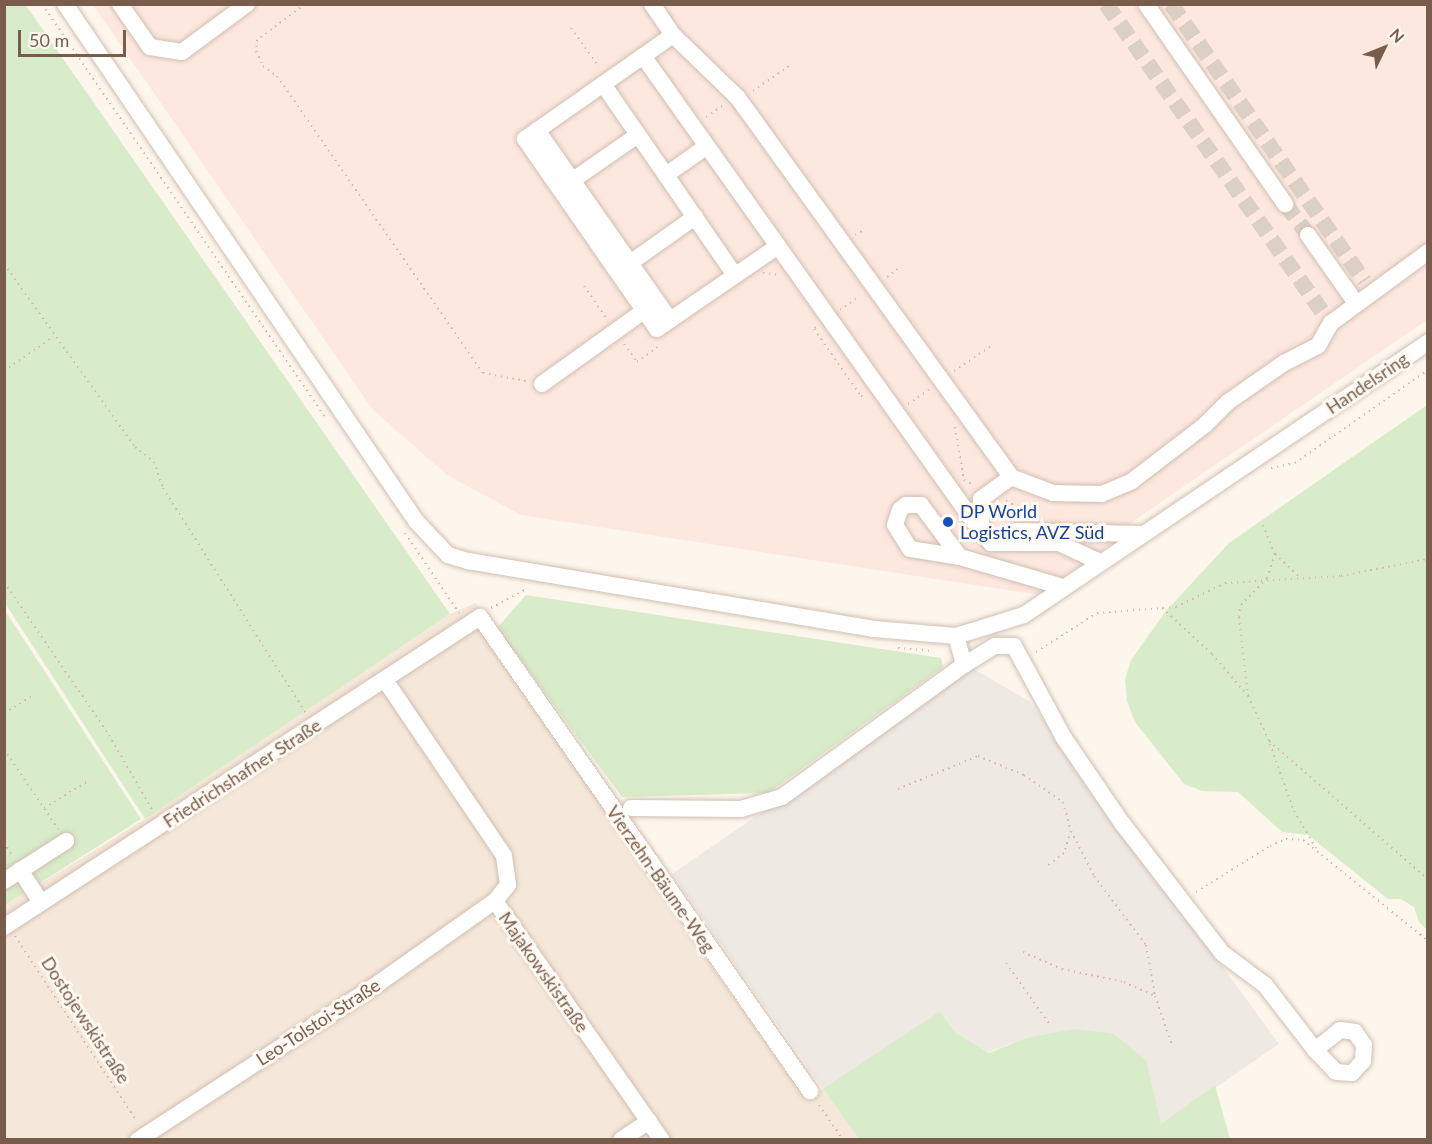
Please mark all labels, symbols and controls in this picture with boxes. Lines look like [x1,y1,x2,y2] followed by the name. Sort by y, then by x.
[21,18,129,56] scale bar
[1354,18,1414,78] north arrow
[1386,24,1409,46] text: N
[29,29,69,51] text: 50 m
[1322,348,1412,418] street label: Handelsring
[960,501,1105,544] place label: DP World Logistics, AVZ Süd
[941,515,955,529] marker: DP World Logistics, AVZ Süd
[159,714,325,832] street label: Friedrichshafner Straße
[602,801,720,957] street label: Vierzehn-Bäume-Weg
[494,908,594,1036] street label: Majakowskistraße
[37,953,135,1087] street label: Dostojewskistraße
[252,974,384,1070] street label: Leo-Tolstoi-Straße

